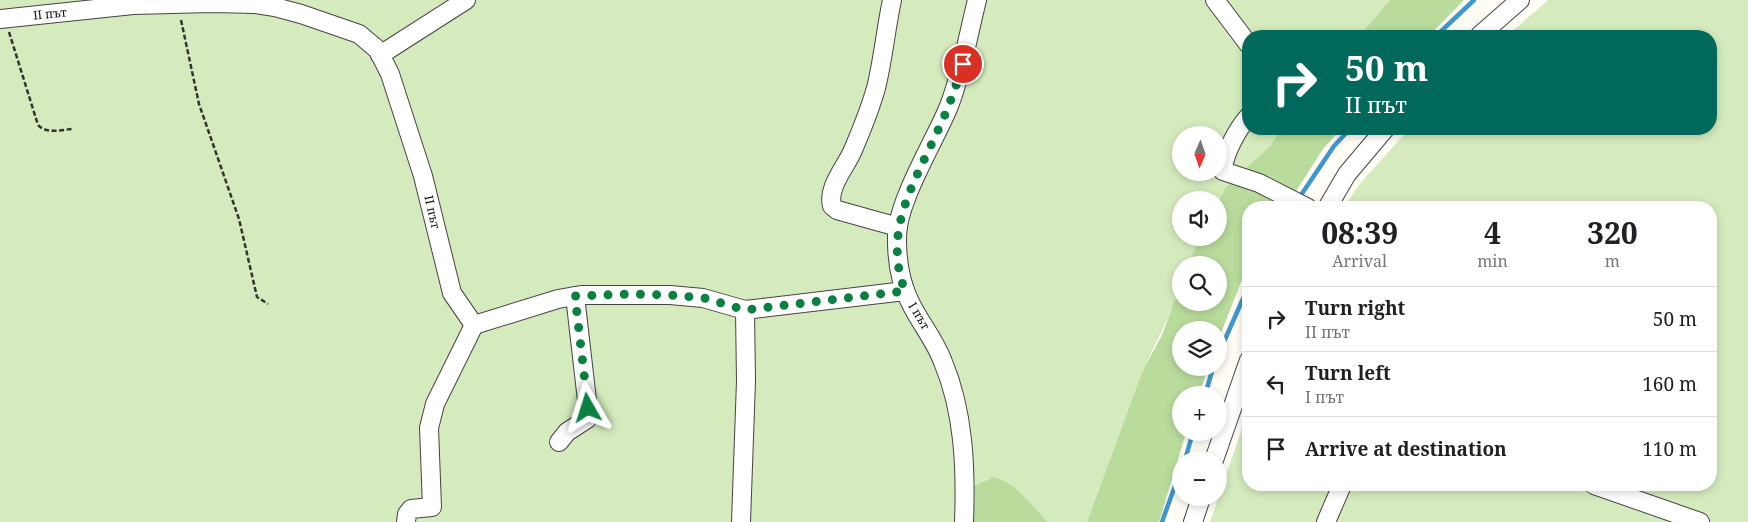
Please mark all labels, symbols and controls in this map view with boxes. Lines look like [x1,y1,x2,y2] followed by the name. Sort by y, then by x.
[32,3,68,24] street label: ІІ път
[942,43,984,85] pin
[1345,44,1428,91] text: 50 m
[949,50,977,78] icon: arrive
[1262,50,1327,115] icon: right
[1345,89,1407,119] text: ІІ път
[1172,126,1228,181] north arrow
[1172,126,1227,506] map controls
[1172,191,1227,246] button: sound
[420,194,445,231] street label: ІІ път
[1321,212,1398,253] text: 08:39
[1484,212,1501,253] text: 4
[1587,212,1638,253] text: 320
[1332,250,1387,272] text: Arrival
[1477,250,1508,272] text: min
[1605,250,1620,272] text: m
[1172,256,1227,311] button: search
[1305,295,1405,321] text: Turn right
[905,299,935,333] street label: І път
[1262,305,1290,333] icon: right
[1653,306,1697,332] text: 50 m
[1172,321,1227,376] button: layers
[1305,321,1350,343] text: ІІ път
[1305,360,1391,386] text: Turn left
[1262,370,1290,398] icon: left
[1642,371,1697,397] text: 160 m
[561,381,613,433] position arrow
[1172,386,1227,441] button: +
[1305,386,1344,408] text: І път
[1262,435,1290,463] icon: arrive
[1305,436,1507,462] text: Arrive at destination
[1642,436,1697,462] text: 110 m
[1172,451,1227,506] button: −

